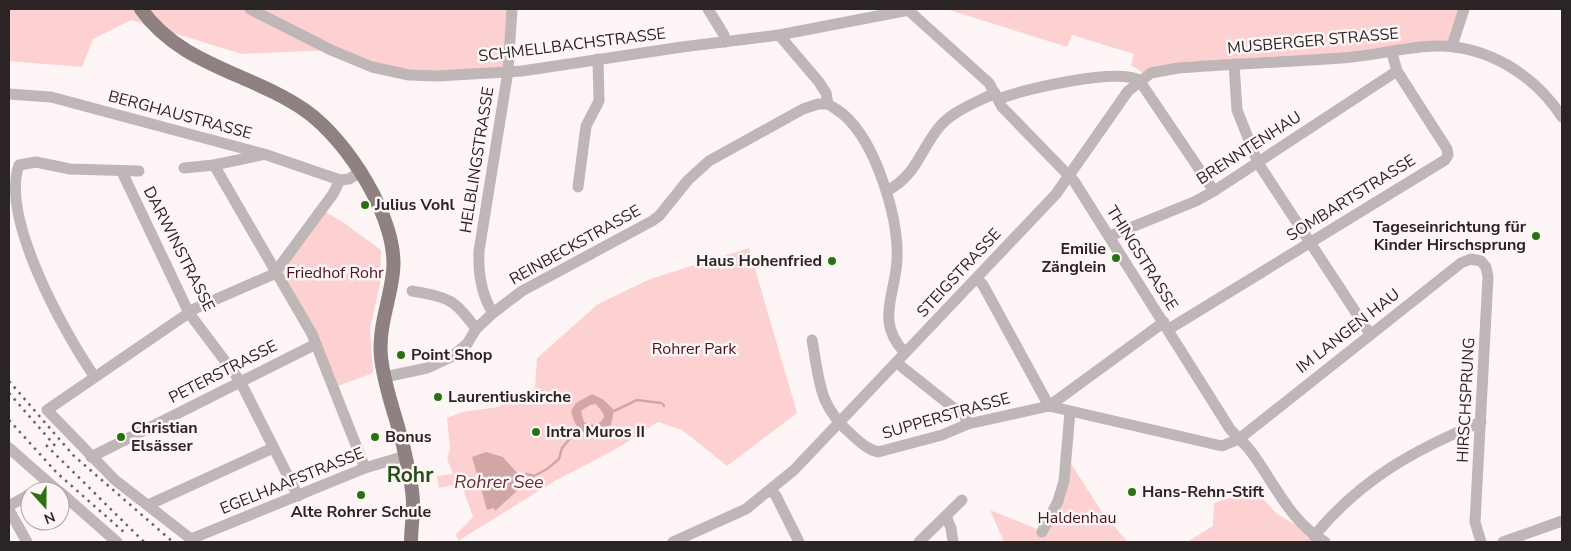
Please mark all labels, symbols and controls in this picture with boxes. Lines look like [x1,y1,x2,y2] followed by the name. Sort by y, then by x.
[477,23,667,67] street label: SCHMELLBACHSTRASSE
[1226,23,1400,59] street label: MUSBERGER STRASSE
[106,85,254,145] street label: BERGHAUSTRASSE
[455,85,499,235] street label: HELBLINGSTRASSE
[1192,106,1306,190] street label: BRENNTENHAU
[1282,149,1420,247] street label: SOMBARTSTRASSE
[138,183,220,315] street label: DARWINSTRASSE
[374,194,455,216] place label: Julius Vohl
[359,199,371,211] marker: Julius Vohl
[505,200,645,290] street label: REINBECKSTRASSE
[1101,201,1183,315] street label: THINGSTRASSE
[1373,216,1527,256] place label: Tageseinrichtung für Kinder Hirschsprung
[912,224,1006,322] street label: STEIGSTRASSE
[1530,230,1542,242] marker: Tageseinrichtung für Kinder Hirschsprung
[1042,238,1106,278] place label: Emilie Zänglein
[696,250,822,272] place label: Haus Hohenfried
[1110,252,1122,264] marker: Emilie Zänglein
[826,255,838,267] marker: Haus Hohenfried
[286,262,384,284] park label: Friedhof Rohr
[1292,284,1404,378] street label: IM LANGEN HAU
[165,335,281,409] street label: PETERSTRASSE
[1452,337,1480,463] street label: HIRSCHSPRUNG
[652,338,737,360] park label: Rohrer Park
[411,344,492,366] place label: Point Shop
[395,349,407,361] marker: Point Shop
[448,386,571,408] place label: Laurentiuskirche
[879,387,1013,445] street label: SUPPERSTRASSE
[432,391,444,403] marker: Laurentiuskirche
[131,417,198,457] place label: Christian Elsässer
[546,421,645,443] place label: Intra Muros II
[385,426,432,448] place label: Bonus
[530,426,542,438] marker: Intra Muros II
[115,431,127,443] marker: Christian Elsässer
[369,431,381,443] marker: Bonus
[217,442,367,520] street label: EGELHAAFSTRASSE
[387,461,434,489] district label: Rohr
[454,470,544,494] water label: Rohrer See
[20,481,70,531] north arrow
[1142,481,1265,503] place label: Hans-Rehn-Stift
[1126,486,1138,498] marker: Hans-Rehn-Stift
[355,489,367,501] marker: Alte Rohrer Schule
[291,501,432,523] place label: Alte Rohrer Schule
[41,507,58,528] text: N
[1038,507,1116,529] park label: Haldenhau

